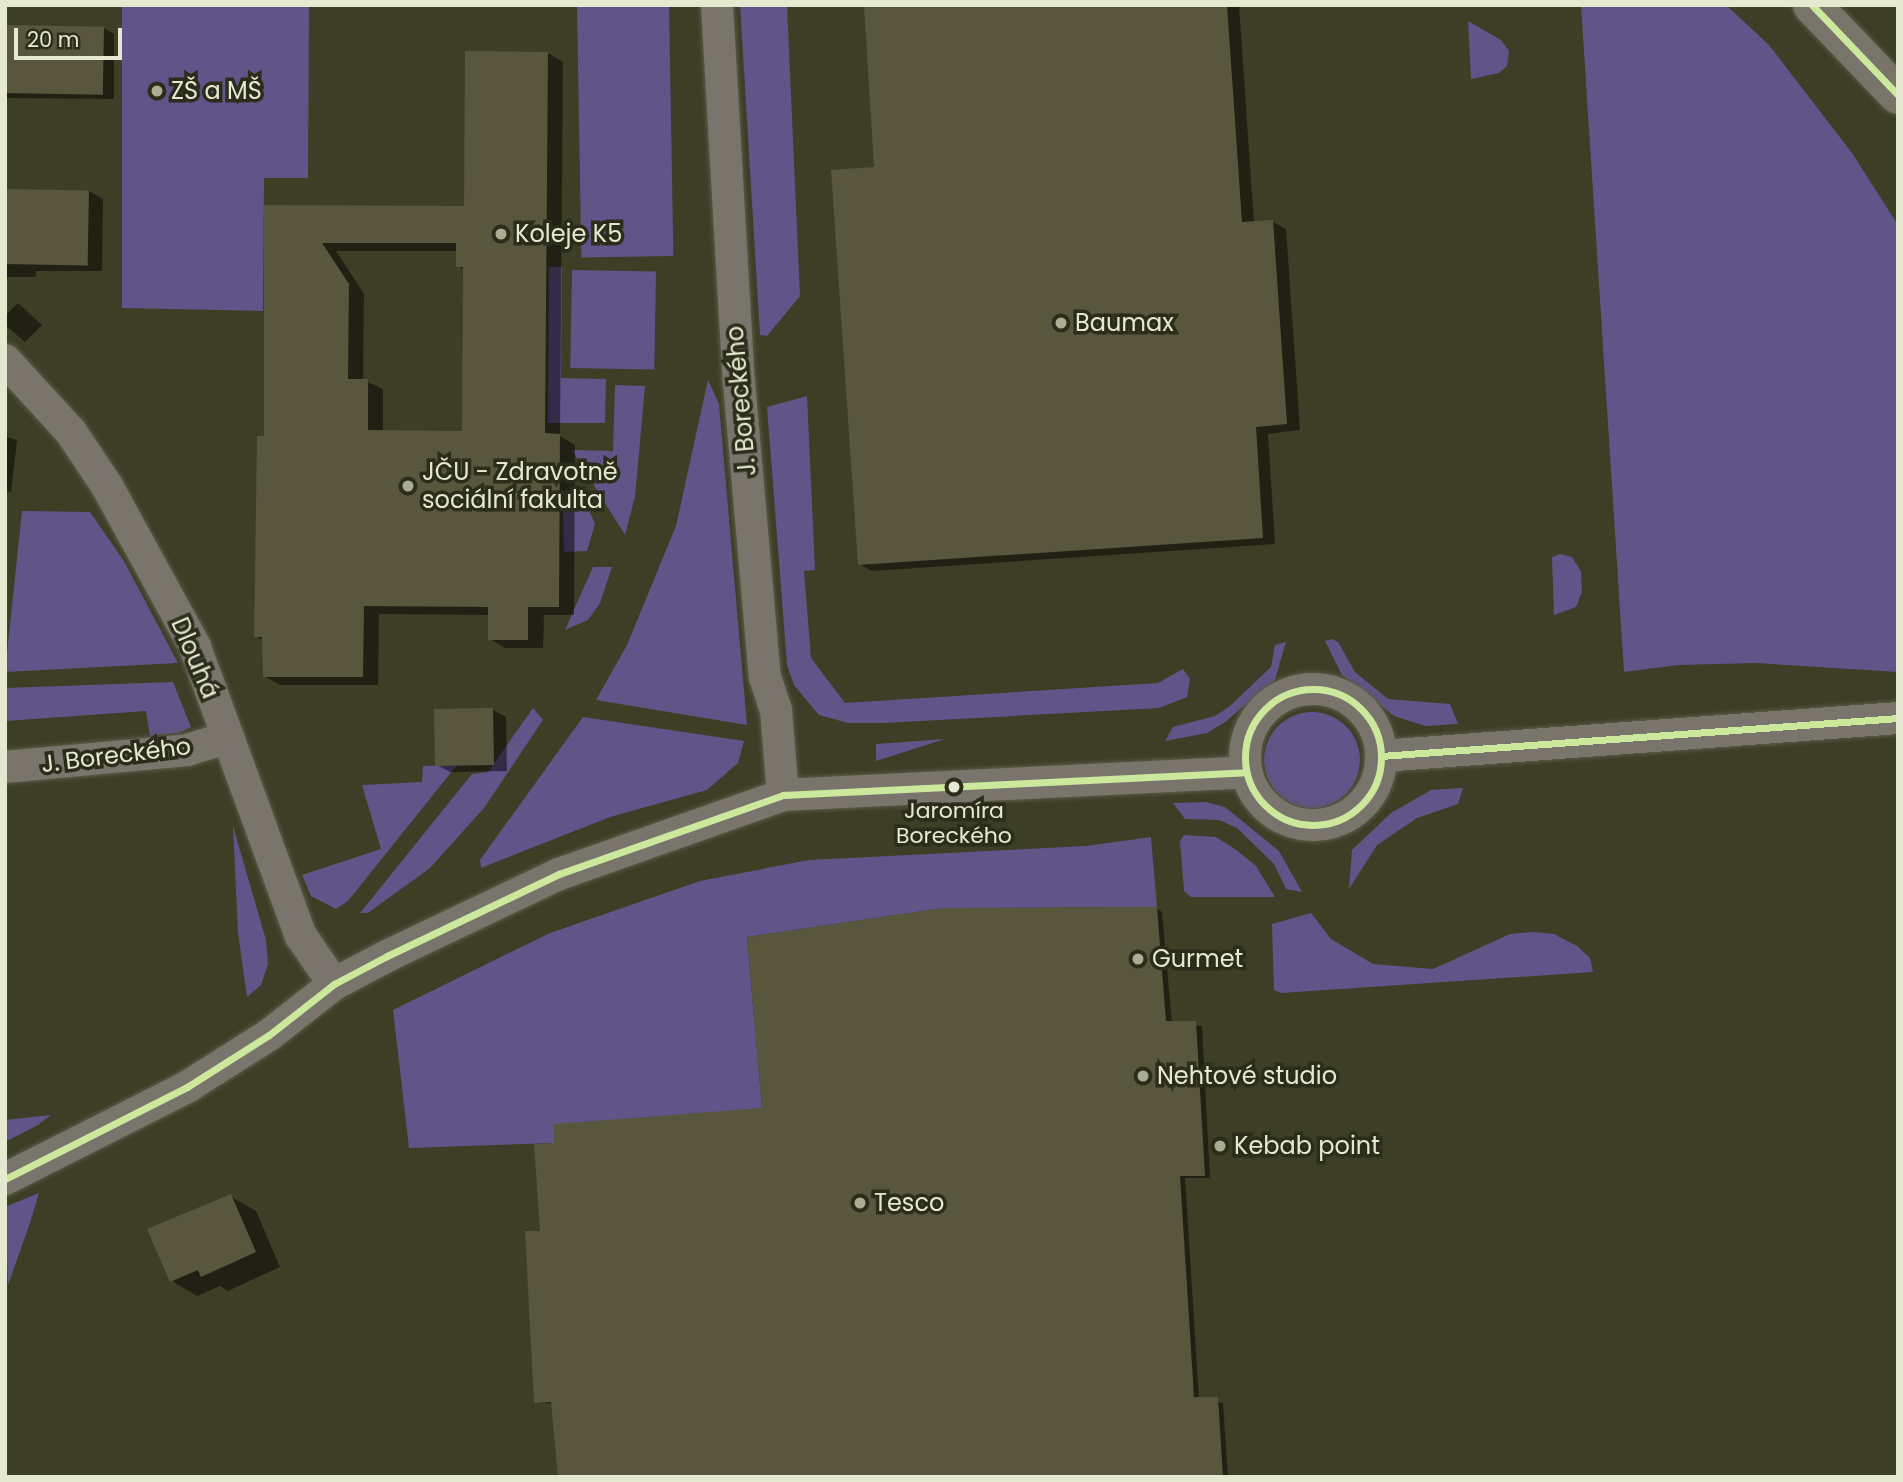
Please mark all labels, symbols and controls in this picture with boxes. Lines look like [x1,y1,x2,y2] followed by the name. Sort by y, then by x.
[18,14,126,58] scale bar
[27,25,80,54] text: 20 m
[171,77,262,105] place label: ZŠ a MŠ
[149,83,165,99] marker: ZŠ a MŠ
[515,220,622,248] place label: Koleje K5
[493,226,509,242] marker: Koleje K5
[1075,309,1174,337] place label: Baumax
[1053,315,1069,331] marker: Baumax
[720,325,762,477] street label: J. Boreckého
[422,458,618,514] place label: JČU - Zdravotně sociální fakulta
[400,478,416,494] marker: JČU - Zdravotně sociální fakulta
[165,613,225,703] street label: Dlouhá
[40,732,192,778] street label: J. Boreckého
[947,780,961,794] marker: Jaromíra Boreckého
[896,797,1012,848] place label: Jaromíra Boreckého
[1152,945,1243,973] place label: Gurmet
[1130,951,1146,967] marker: Gurmet
[1157,1062,1337,1090] place label: Nehtové studio
[1135,1068,1151,1084] marker: Nehtové studio
[1234,1132,1380,1160] place label: Kebab point
[1212,1138,1228,1154] marker: Kebab point
[874,1189,944,1217] place label: Tesco
[852,1195,868,1211] marker: Tesco

